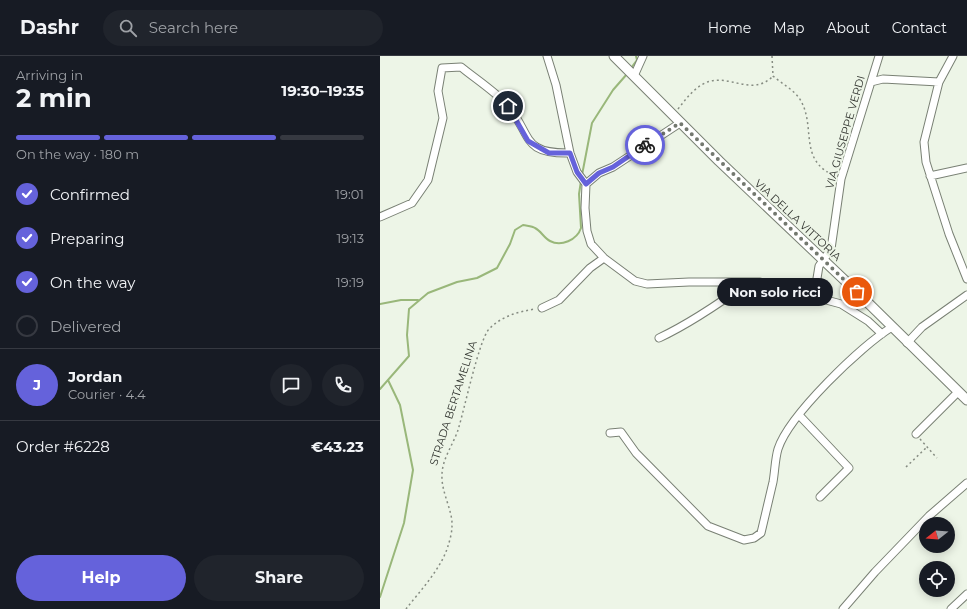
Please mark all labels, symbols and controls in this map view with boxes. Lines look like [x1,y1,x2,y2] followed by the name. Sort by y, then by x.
[103,10,383,46] search box
[20,16,79,39] text: Dashr
[117,17,139,39] icon: search
[149,18,238,37] text: Search here
[708,19,751,37] text: Home
[773,19,804,37] text: Map
[826,19,870,37] text: About
[892,19,947,37] text: Contact
[16,67,83,83] text: Arriving in
[822,74,868,190] street label: VIA GIUSEPPE VERDI
[281,81,364,100] text: 19:30–19:35
[16,82,92,114] text: 2 min
[491,89,525,123] pin
[497,95,519,117] icon: home
[625,125,665,165] courier
[634,134,656,156] icon: bike
[16,146,139,162] text: On the way · 180 m
[752,176,844,264] street label: VIA DELLA VITTORIA
[16,183,38,205] icon: check
[50,185,130,204] text: Confirmed
[335,186,364,202] text: 19:01
[16,227,38,249] icon: check
[50,229,125,248] text: Preparing
[337,230,364,246] text: 19:13
[16,271,38,293] icon: check
[50,273,135,292] text: On the way
[336,274,364,290] text: 19:19
[840,275,874,309] pin
[717,278,833,306] callout: Non solo ricci
[846,281,868,303] icon: bag
[729,284,821,300] text: Non solo ricci
[50,317,122,336] text: Delivered
[426,339,480,467] street label: STRADA BERTAMELINA
[270,364,312,406] button: chat
[322,364,364,406] button: phone
[68,367,122,386] text: Jordan
[33,375,41,394] text: J
[68,386,146,402] text: Courier · 4.4
[16,437,110,456] text: Order #6228
[311,437,364,456] text: €43.23
[919,517,955,553] north arrow
[919,517,955,597] map controls
[16,555,186,601] button: Help
[194,555,364,601] button: Share
[919,561,955,597] button: locate

